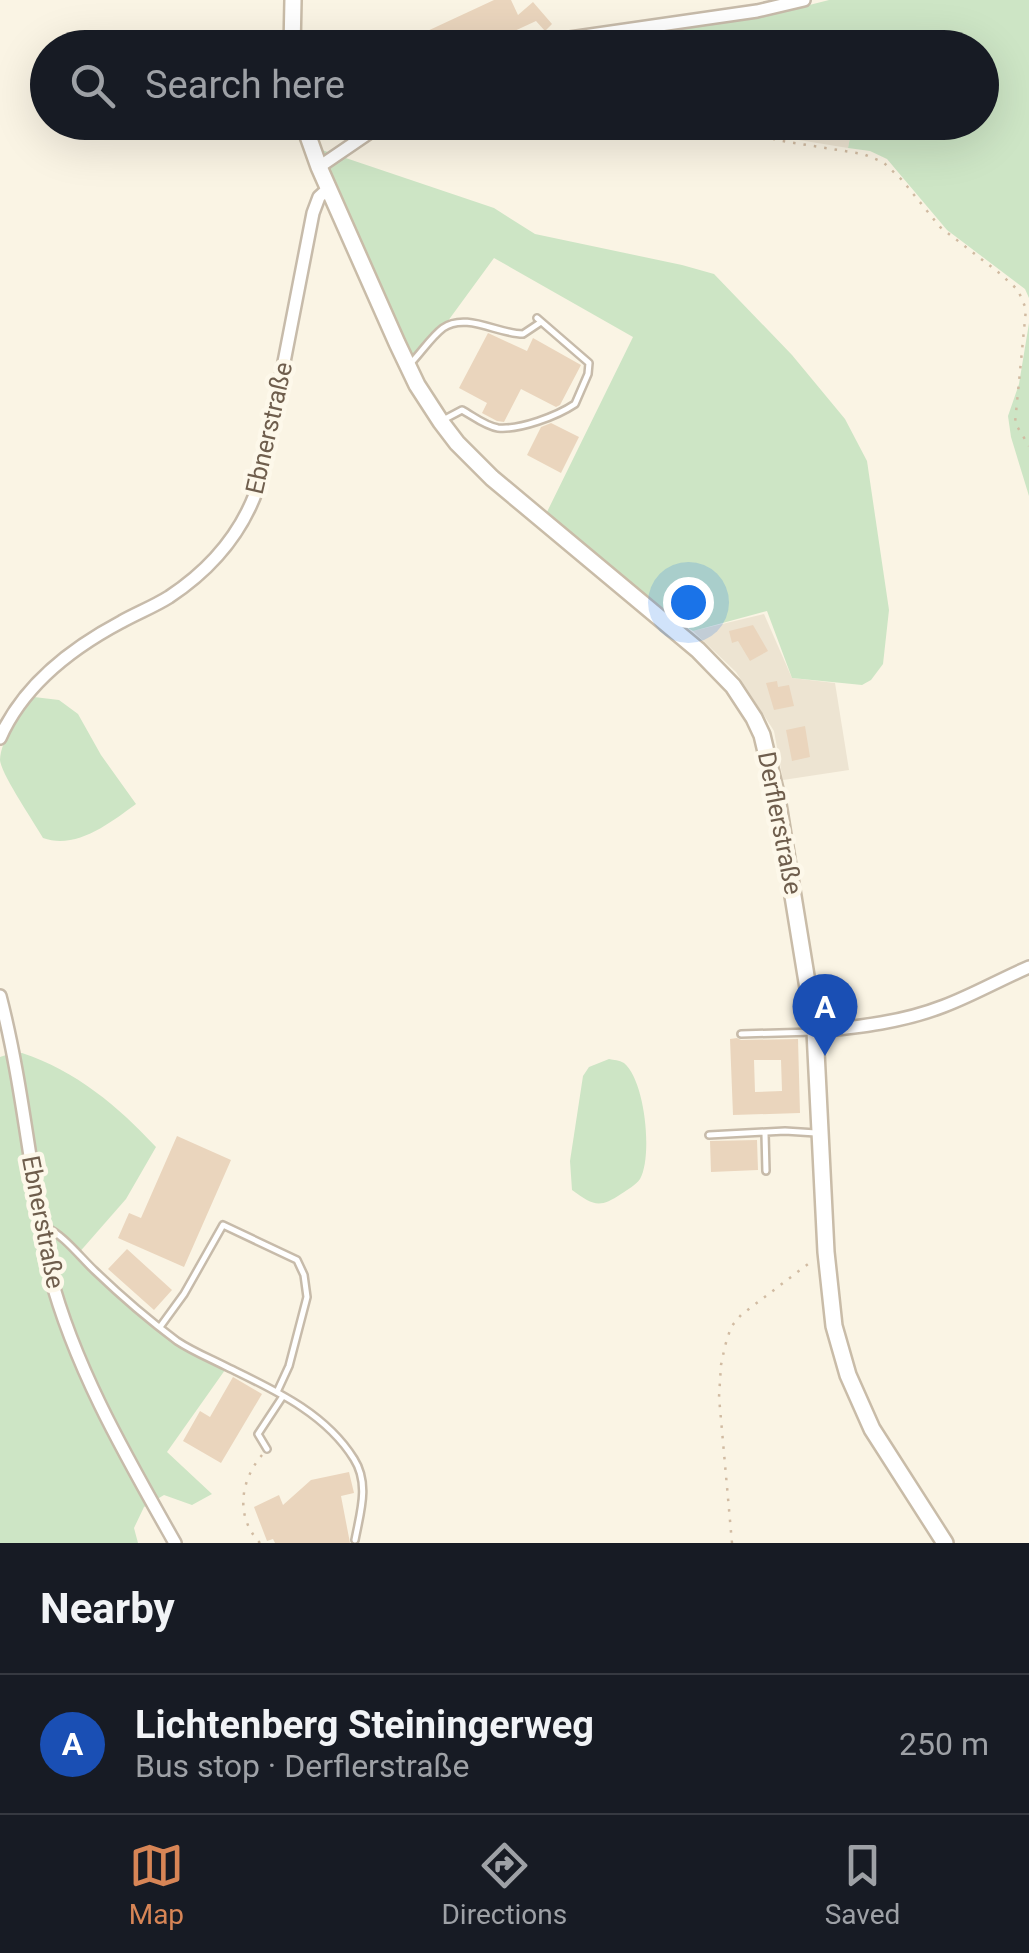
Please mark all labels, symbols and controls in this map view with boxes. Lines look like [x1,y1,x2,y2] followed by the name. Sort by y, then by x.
[30,30,999,140] search box
[65,58,120,113] icon: search
[145,63,345,107] text: Search here
[240,359,298,497] street label: Ebnerstraße
[663,577,714,628] your location
[752,749,808,897] street label: Derflerstraße
[792,974,858,1056] pin: A
[16,1153,70,1291] street label: Ebnerstraße
[40,1584,175,1633] text: Nearby
[135,1703,594,1747] text: Lichtenberg Steiningerweg
[62,1725,83,1763] text: A
[899,1725,989,1763] text: 250 m
[135,1747,470,1785] text: Bus stop · Derflerstraße
[129,1838,184,1931] tab: Map
[441,1838,567,1931] tab: Directions
[825,1838,900,1931] tab: Saved

